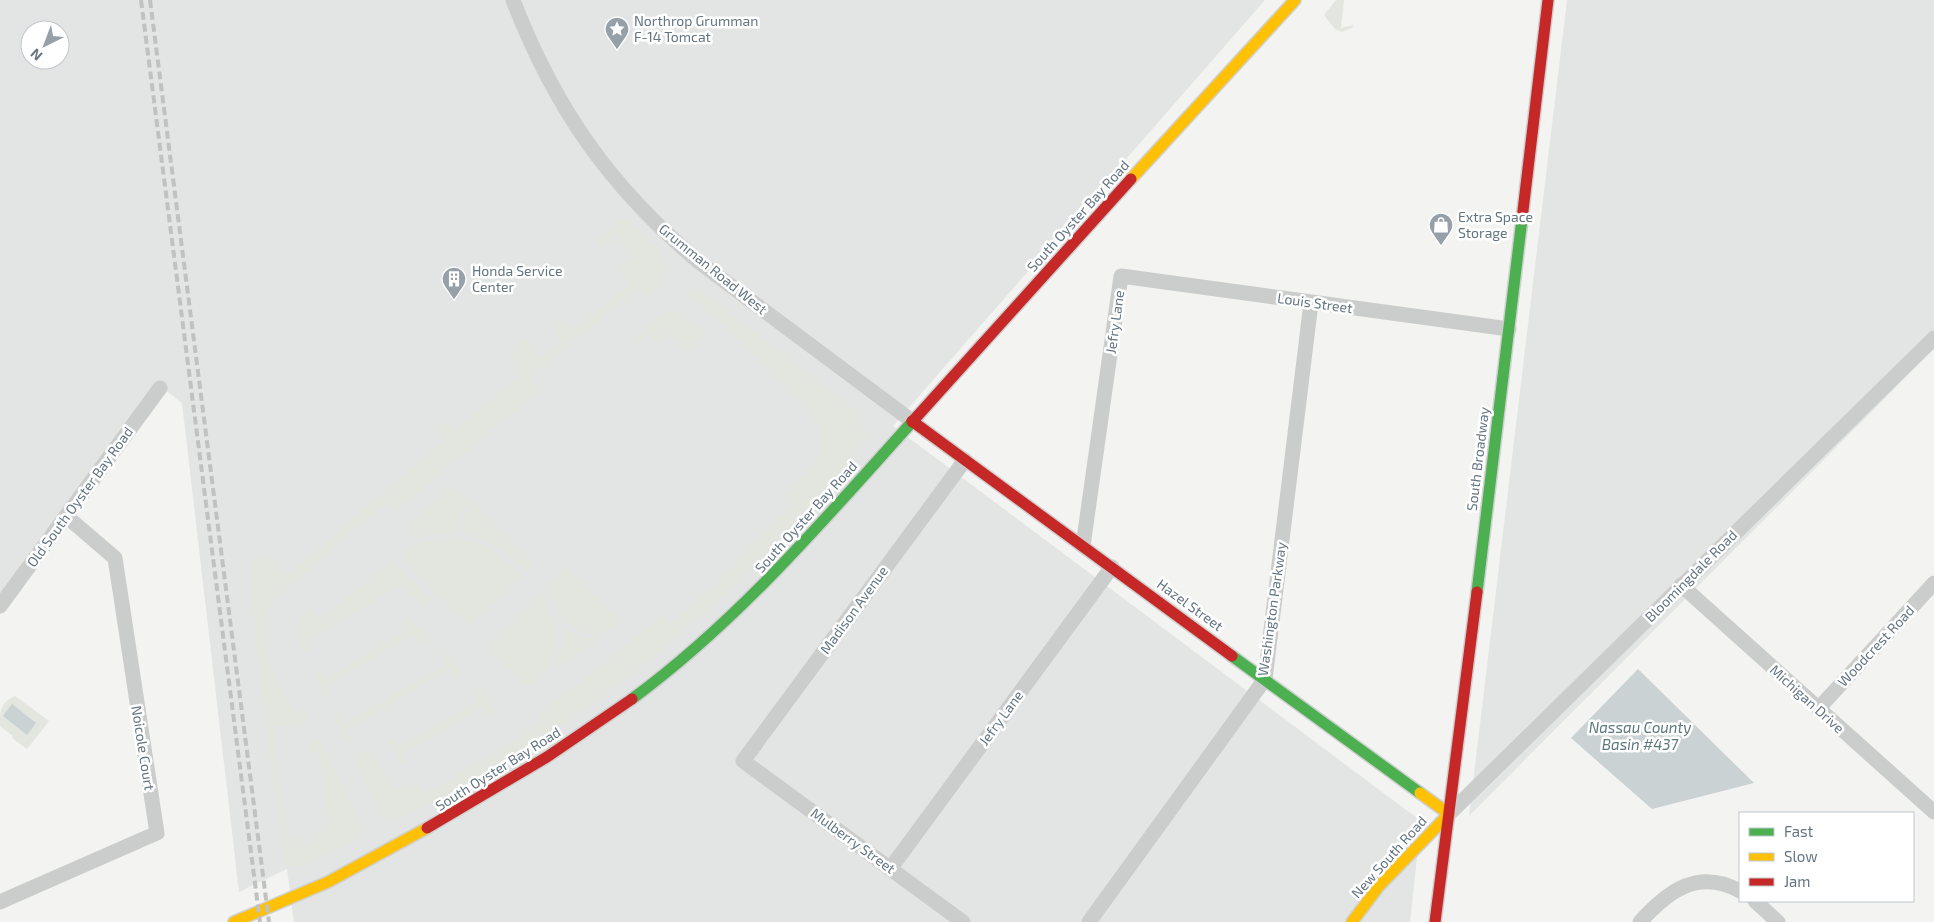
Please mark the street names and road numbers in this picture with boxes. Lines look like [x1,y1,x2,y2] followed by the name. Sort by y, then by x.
[1023,156,1132,275] street label: South Oyster Bay Road
[656,220,771,317] street label: Grumman Road West
[1102,289,1127,355] street label: Jefry Lane
[1276,289,1354,316] street label: Louis Street
[1463,405,1492,512] street label: South Broadway
[23,423,136,570] street label: Old South Oyster Bay Road
[751,457,860,576] street label: South Oyster Bay Road
[1641,526,1740,625] street label: Bloomingdale Road
[1254,540,1289,677] street label: Washington Parkway
[816,562,891,657] street label: Madison Avenue
[1154,575,1227,634] street label: Hazel Street
[1834,602,1918,690] street label: Woodcrest Road
[1767,661,1848,736] street label: Michigan Drive
[975,687,1026,749] street label: Jefry Lane
[128,704,159,792] street label: Noicole Court
[432,723,563,814] street label: South Oyster Bay Road
[808,804,899,877] street label: Mulberry Street
[1347,812,1430,901] street label: New South Road

